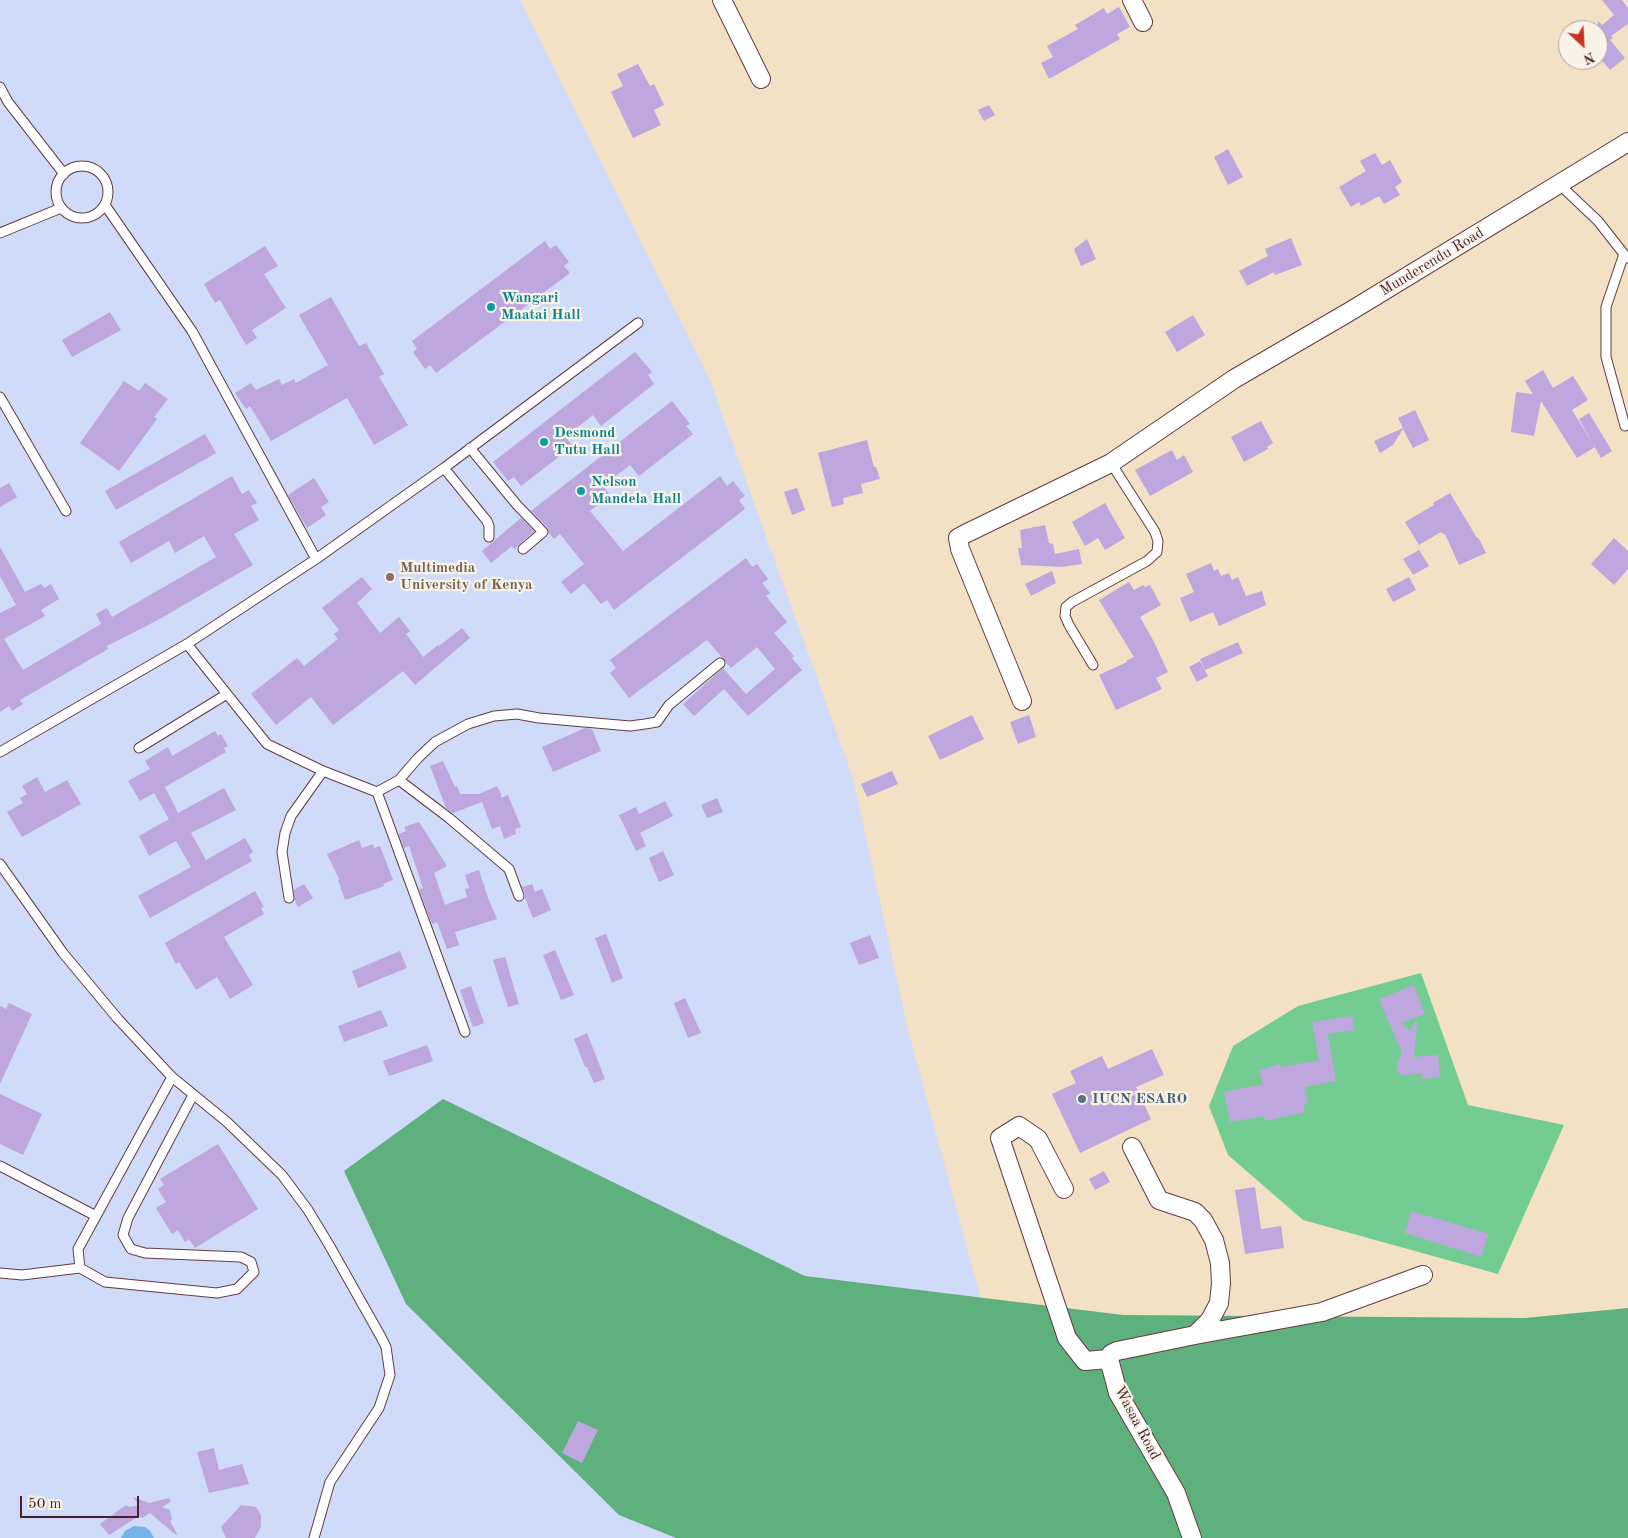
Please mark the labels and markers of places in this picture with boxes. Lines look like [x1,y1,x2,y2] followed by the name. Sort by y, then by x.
[501,289,581,324] place label: Wangari Maatai Hall
[485,301,497,313] marker: Wangari Maatai Hall
[554,424,620,459] place label: Desmond Tutu Hall
[538,436,550,448] marker: Desmond Tutu Hall
[591,473,681,508] place label: Nelson Mandela Hall
[575,485,587,497] marker: Nelson Mandela Hall
[400,559,533,594] place label: Multimedia University of Kenya
[384,571,396,583] marker: Multimedia University of Kenya
[1092,1090,1187,1108] place label: IUCN ESARO
[1076,1093,1088,1105] marker: IUCN ESARO

